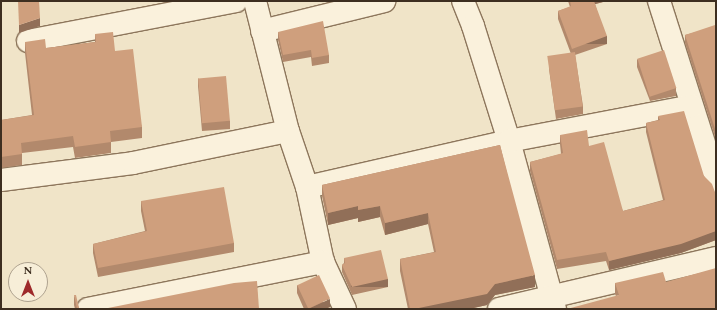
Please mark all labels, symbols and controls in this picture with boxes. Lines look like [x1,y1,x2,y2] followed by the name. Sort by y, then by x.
[8,262,48,302] north arrow
[24,262,32,279] text: N

